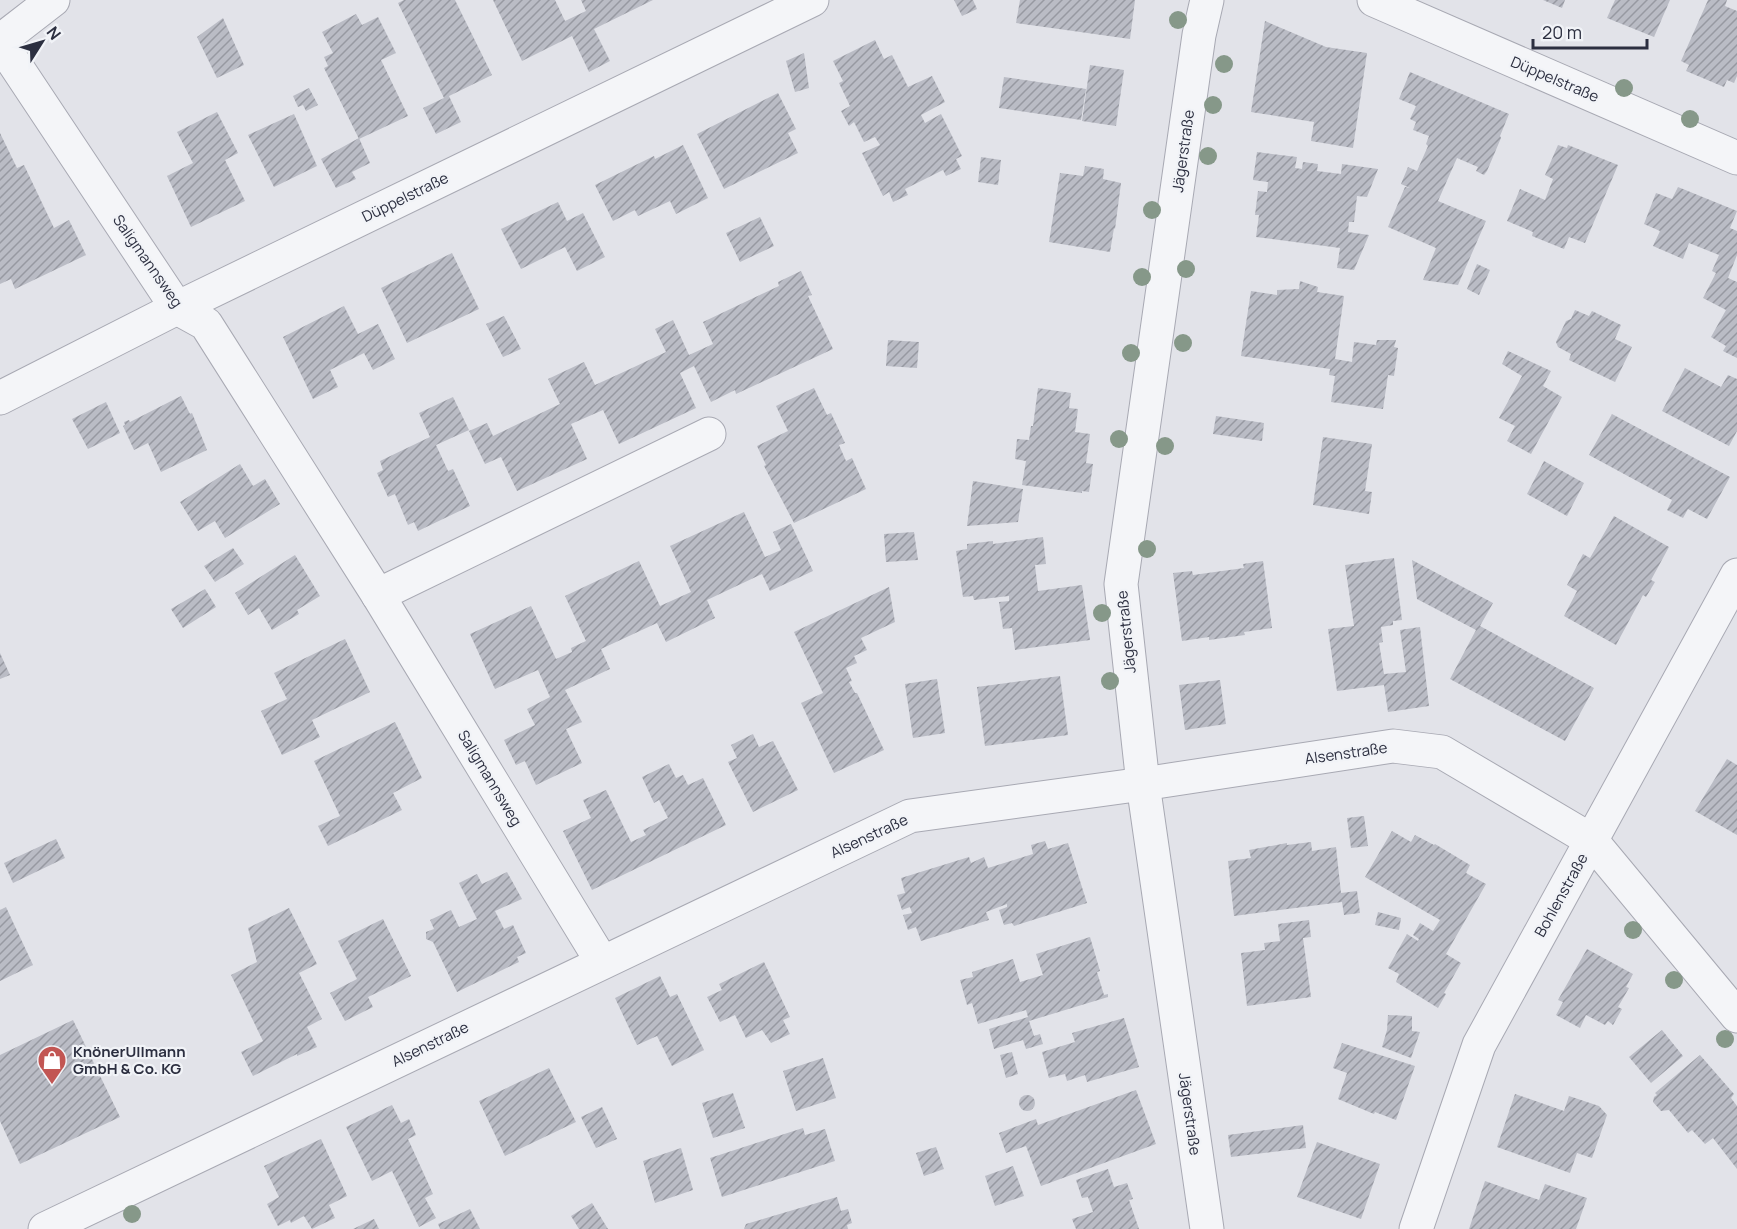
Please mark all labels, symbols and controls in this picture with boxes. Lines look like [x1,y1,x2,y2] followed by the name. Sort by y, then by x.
[12,12,72,72] north arrow
[1533,12,1647,50] scale bar
[1542,20,1582,44] text: 20 m
[42,22,66,44] text: N
[1508,51,1603,107] street label: Düppelstraße
[1167,108,1199,194] street label: Jägerstraße
[358,167,452,227] street label: Düppelstraße
[108,210,188,312] street label: Saligmannsweg
[1111,589,1141,674] street label: Jägerstraße
[453,726,527,830] street label: Saligmannsweg
[1303,737,1389,769] street label: Alsenstraße
[827,809,911,863] street label: Alsenstraße
[1529,849,1593,941] street label: Bohlenstraße
[388,1016,472,1072] street label: Alsenstraße
[73,1041,186,1079] place label: KnönerUllmann GmbH & Co. KG
[36,1044,68,1086] shop icon: KnönerUllmann GmbH & Co. KG
[1174,1071,1206,1157] street label: Jägerstraße

